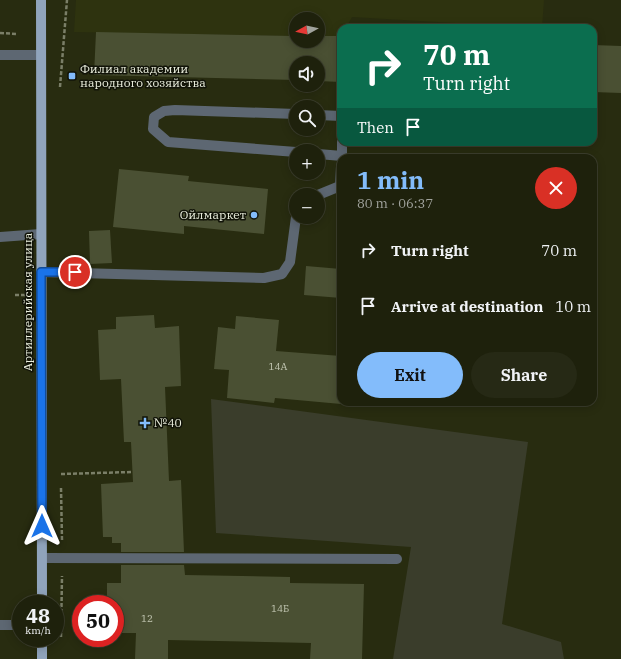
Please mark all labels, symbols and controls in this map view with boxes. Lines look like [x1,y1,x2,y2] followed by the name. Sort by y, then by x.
[289,12,325,48] north arrow
[289,12,325,224] map controls
[423,36,490,73] text: 70 m
[357,40,409,92] icon: right
[289,56,325,92] button: sound
[80,61,206,90] place label: Филиал академии народного хозяйства
[67,71,77,81] marker: Филиал академии народного хозяйства
[423,72,510,95] text: Turn right
[289,100,325,136] button: search
[402,116,424,138] icon: arrive
[357,118,394,137] text: Then
[289,144,325,180] button: +
[357,164,424,196] text: 1 min
[535,167,577,209] button: close
[289,188,325,224] button: −
[357,195,433,212] text: 80 m · 06:37
[180,207,246,222] place label: Ойлмаркет
[249,210,259,220] marker: Ойлмаркет
[20,232,35,371] street label: Артиллерийская улица
[357,239,379,261] icon: right
[391,241,469,260] text: Turn right
[541,241,577,260] text: 70 m
[58,255,92,289] pin
[64,261,86,283] icon: arrive
[357,295,379,317] icon: arrive
[391,297,543,316] text: Arrive at destination
[555,297,591,316] text: 10 m
[357,352,463,398] button: Exit
[471,352,577,398] button: Share
[269,360,288,373] house number: 14А
[154,415,182,430] place label: №40
[139,417,151,429] marker: №40
[21,505,63,547] position arrow
[72,595,124,647] speed limit sign: 50
[26,602,50,629] text: 48
[271,602,289,615] house number: 14Б
[141,612,153,625] house number: 12
[25,624,51,637] text: km/h

